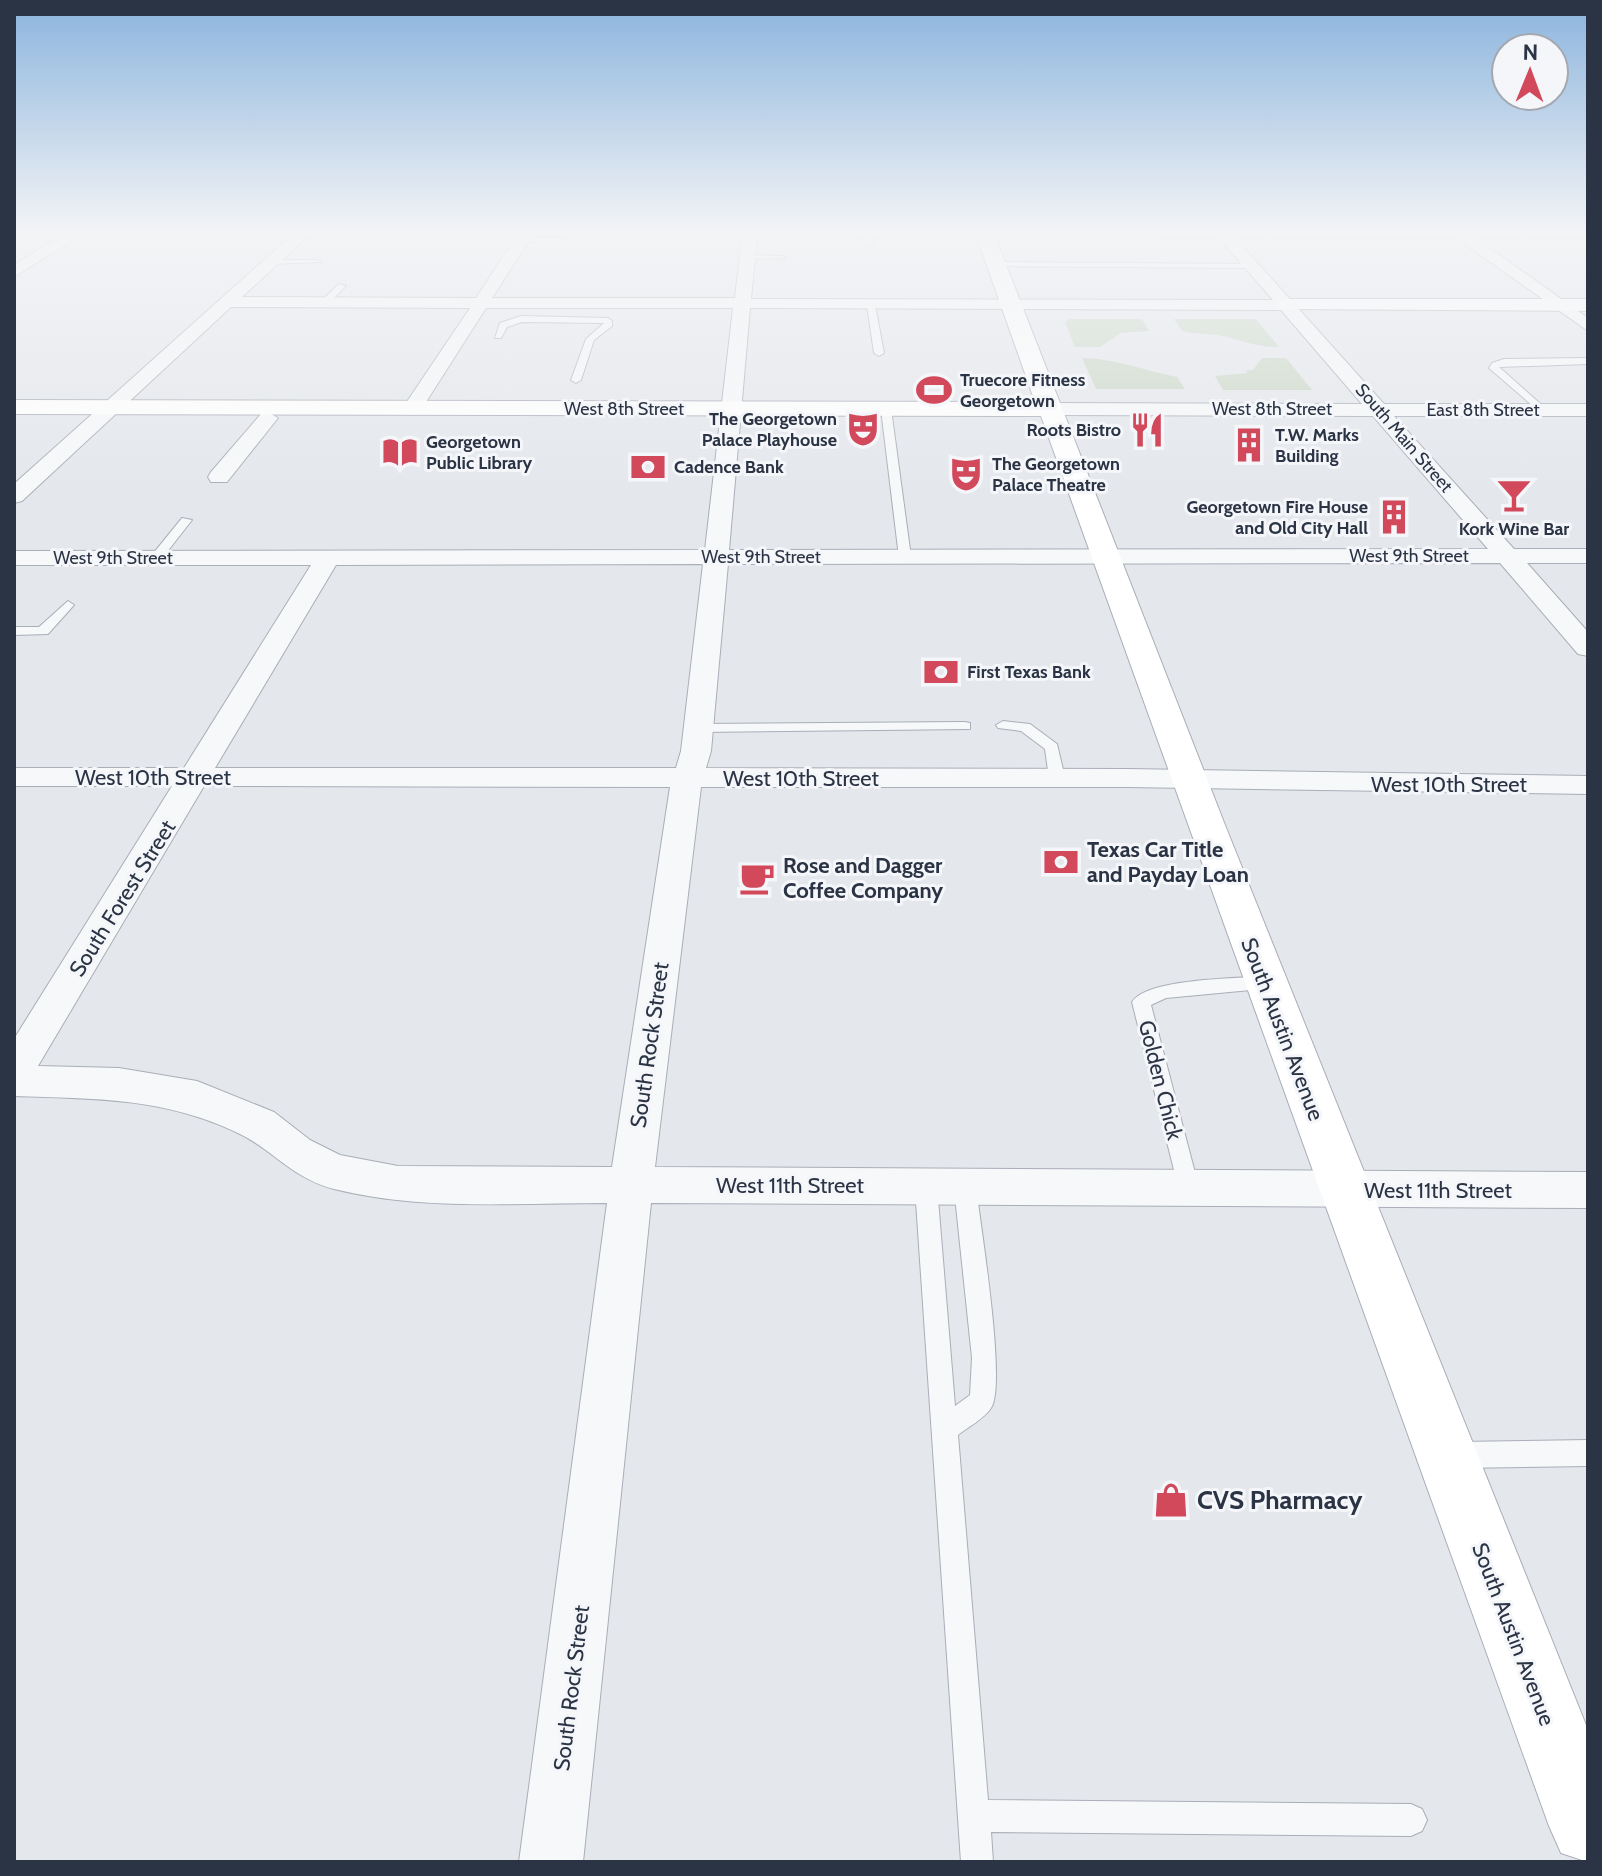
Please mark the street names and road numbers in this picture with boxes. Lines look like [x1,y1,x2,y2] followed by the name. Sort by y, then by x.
[1351,379,1457,497] street label: South Main Street
[564,398,684,420] street label: West 8th Street
[1212,398,1332,420] street label: West 8th Street
[1426,399,1540,421] street label: East 8th Street
[1349,545,1469,567] street label: West 9th Street
[701,546,821,568] street label: West 9th Street
[53,547,173,569] street label: West 9th Street
[75,764,232,791] street label: West 10th Street
[723,765,880,792] street label: West 10th Street
[1371,771,1528,798] street label: West 10th Street
[63,815,182,981] street label: South Forest Street
[1235,934,1330,1124] street label: South Austin Avenue
[625,960,675,1130] street label: South Rock Street
[1133,1017,1188,1143] street label: Golden Chick
[716,1172,865,1199] street label: West 11th Street
[1364,1177,1513,1204] street label: West 11th Street
[1466,1539,1561,1729] street label: South Austin Avenue
[548,1603,595,1773] street label: South Rock Street

